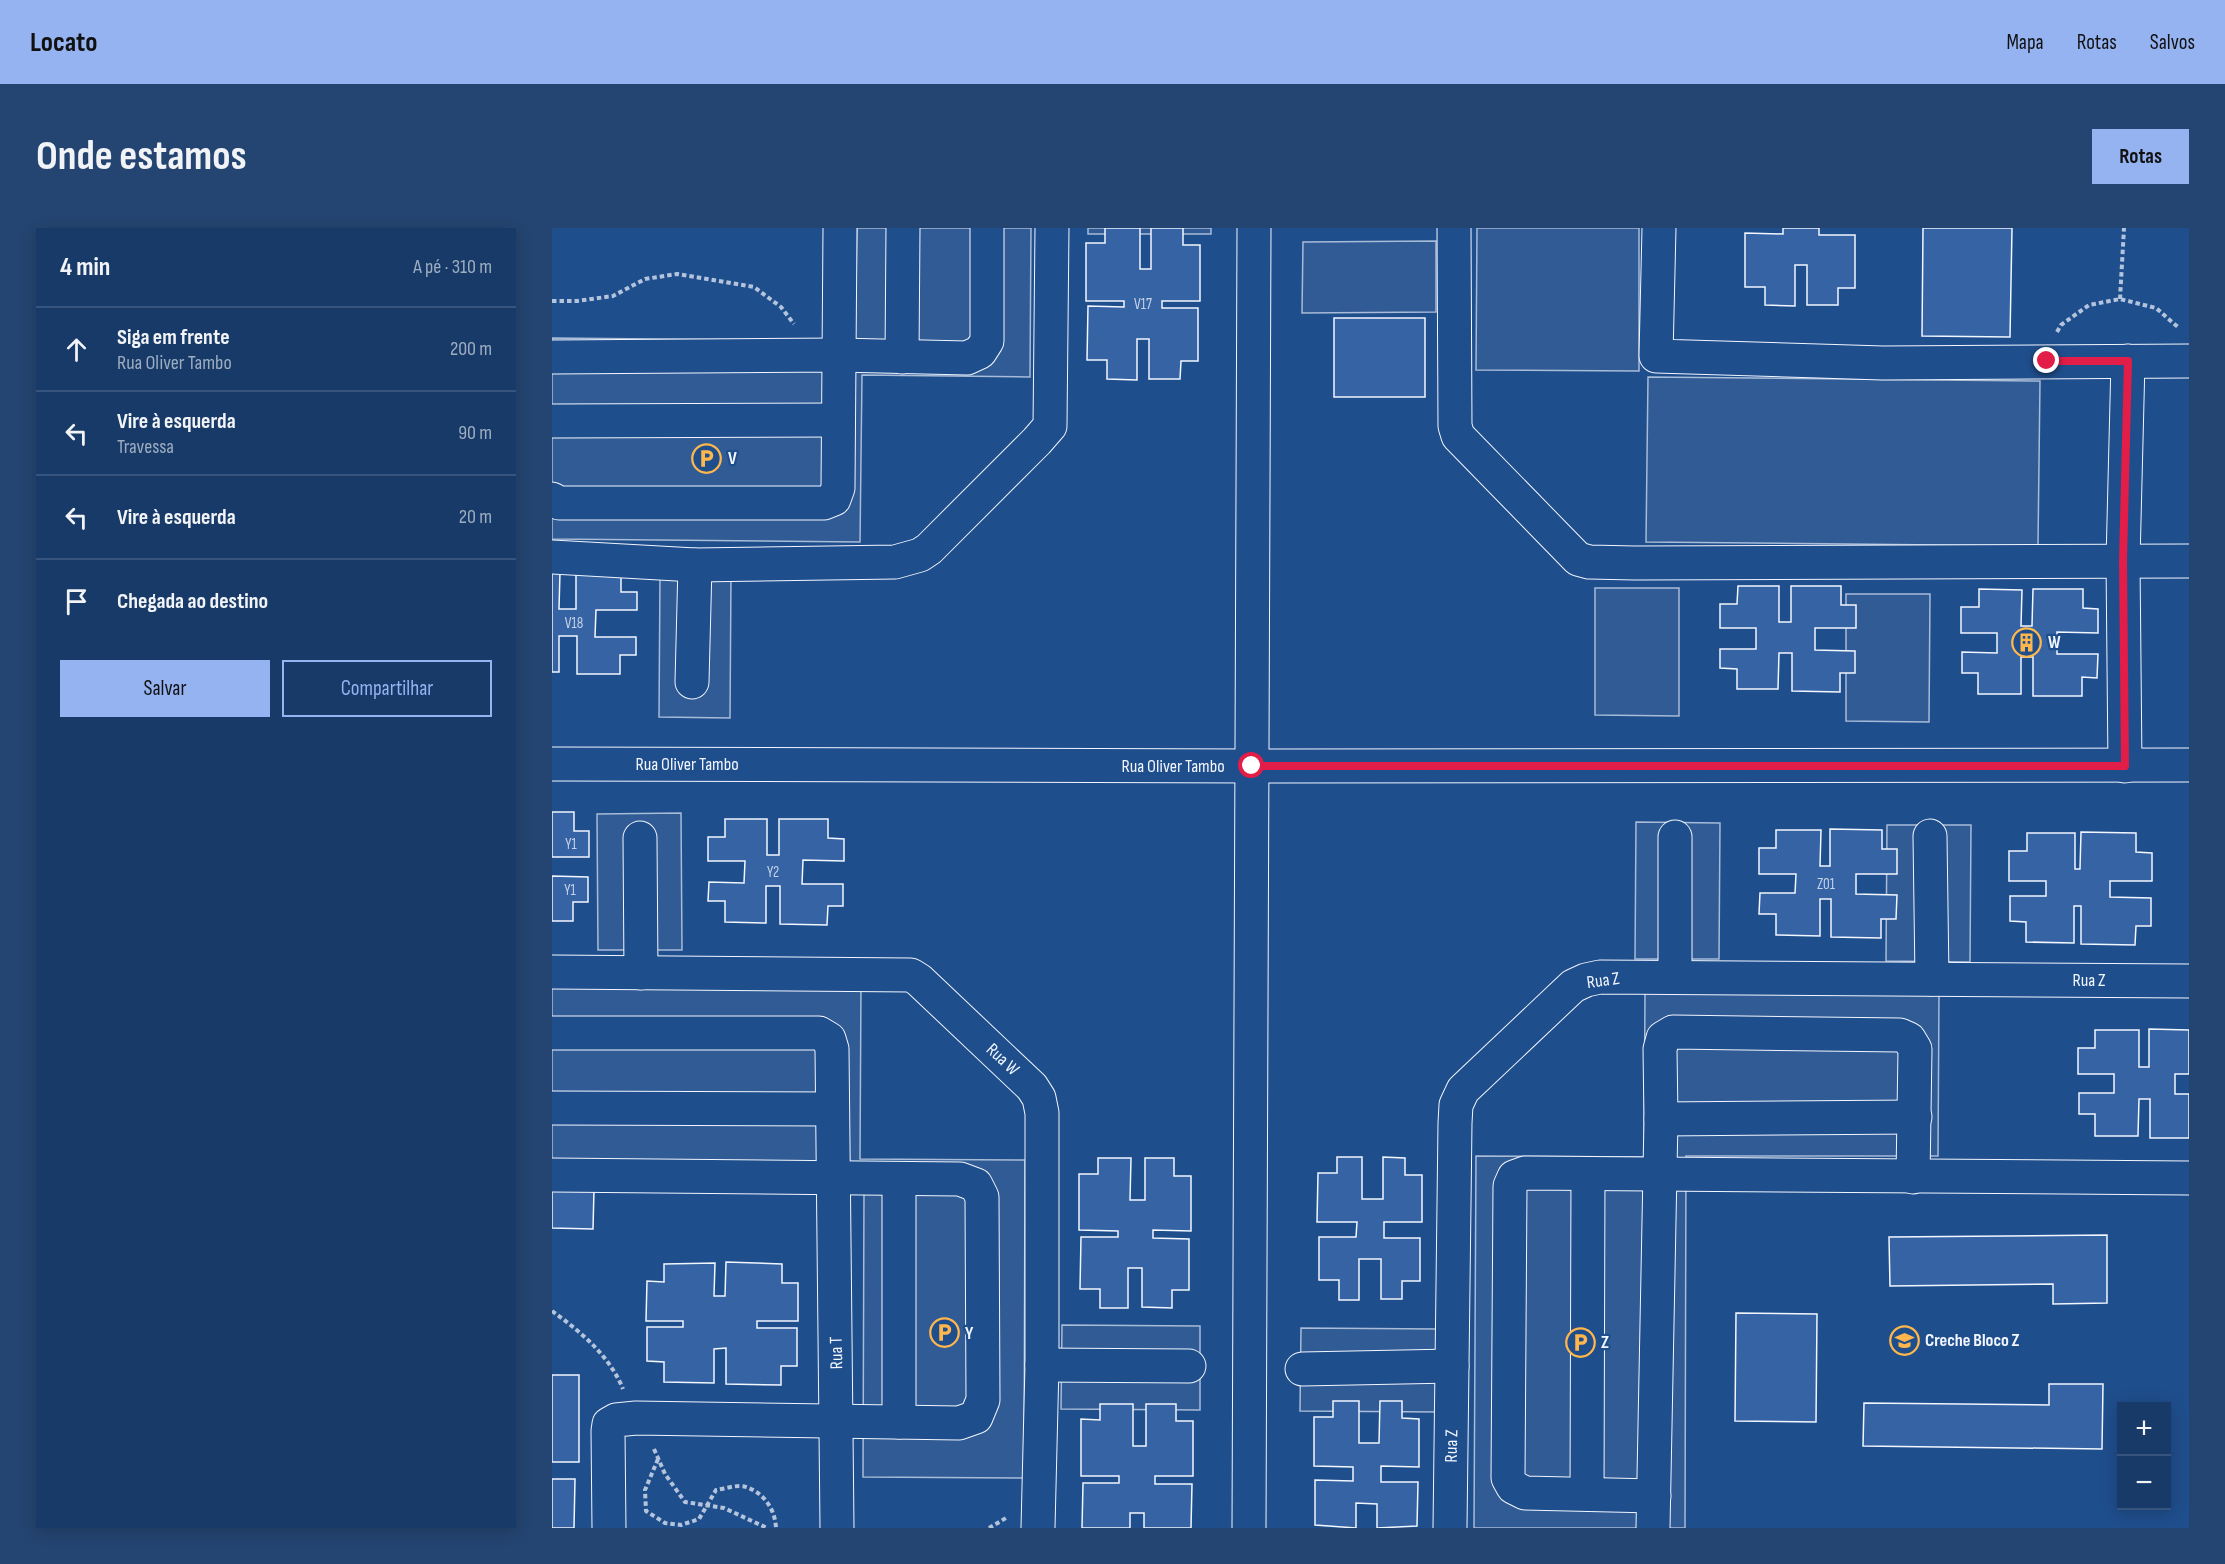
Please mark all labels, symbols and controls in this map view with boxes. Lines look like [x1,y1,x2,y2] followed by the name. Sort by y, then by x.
[30,26,97,59] text: Locato
[2006,30,2044,55] text: Mapa
[2077,30,2117,55] text: Rotas
[2150,30,2195,55] text: Salvos
[2092,129,2189,184] button: Rotas
[36,131,247,182] text: Onde estamos
[60,252,110,283] text: 4 min
[413,255,492,279] text: A pé · 310 m
[1134,295,1152,314] house number: V17
[117,324,230,351] text: Siga em frente
[60,333,93,366] icon: ahead
[450,337,492,361] text: 200 m
[2033,347,2059,373] route end
[117,351,232,375] text: Rua Oliver Tambo
[117,408,236,435] text: Vire à esquerda
[60,417,93,450] icon: left
[458,421,492,445] text: 90 m
[117,435,174,459] text: Travessa
[691,442,723,474] parking icon: V
[728,448,737,469] place label: V
[60,501,93,534] icon: left
[117,504,236,531] text: Vire à esquerda
[459,505,492,529] text: 20 m
[60,585,93,618] icon: arrive
[117,588,268,615] text: Chegada ao destino
[565,614,583,633] house number: V18
[2011,626,2043,658] building icon: W
[2048,632,2061,653] place label: W
[60,660,270,717] button: Salvar
[282,660,492,717] button: Compartilhar
[1238,752,1264,778] route start
[635,754,739,775] street label: Rua Oliver Tambo
[1121,756,1225,777] street label: Rua Oliver Tambo
[565,835,577,854] house number: Y1
[767,863,779,882] house number: Y2
[1817,875,1836,894] house number: Z01
[564,881,576,900] house number: Y1
[1585,968,1621,993] street label: Rua Z
[2072,970,2106,991] street label: Rua Z
[982,1039,1024,1080] street label: Rua W
[928,1317,960,1349] parking icon: Y
[965,1323,974,1344] place label: Y
[1888,1324,1920,1356] school or university icon: Creche Bloco Z
[1564,1326,1596,1358] parking icon: Z
[1925,1330,2020,1351] place label: Creche Bloco Z
[1601,1332,1609,1353] place label: Z
[826,1336,847,1370] street label: Rua T
[2117,1402,2171,1510] map controls
[2117,1402,2171,1456] button: +
[1441,1429,1462,1463] street label: Rua Z
[2117,1456,2171,1510] button: −

